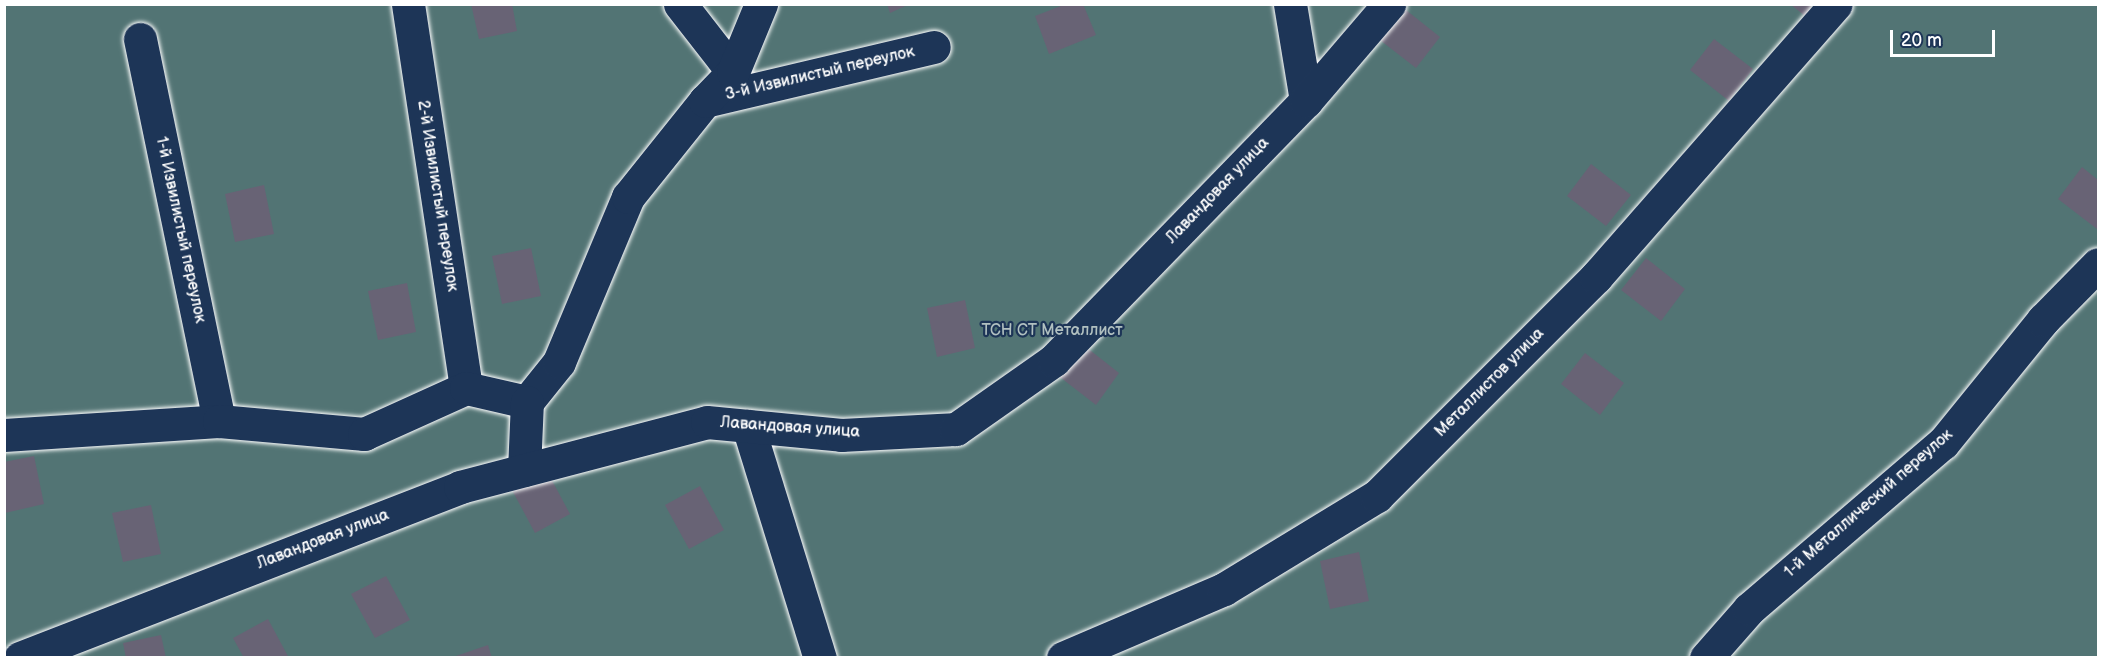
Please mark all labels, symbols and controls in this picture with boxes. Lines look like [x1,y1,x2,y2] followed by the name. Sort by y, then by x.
[1893,18,1998,56] scale bar
[1901,30,1942,51] text: 20 m
[723,43,917,105] street label: 3-й Извилистый переулок
[412,99,462,293] street label: 2-й Извилистый переулок
[1163,134,1273,248] street label: Лавандовая улица
[151,135,209,325] street label: 1-й Извилистый переулок
[981,321,1123,341] park label: ТСН СТ Металлист
[1432,325,1548,441] street label: Металлистов улица
[720,414,860,442] street label: Лавандовая улица
[1781,426,1957,582] street label: 1-й Металлический переулок
[254,506,392,574] street label: Лавандовая улица

